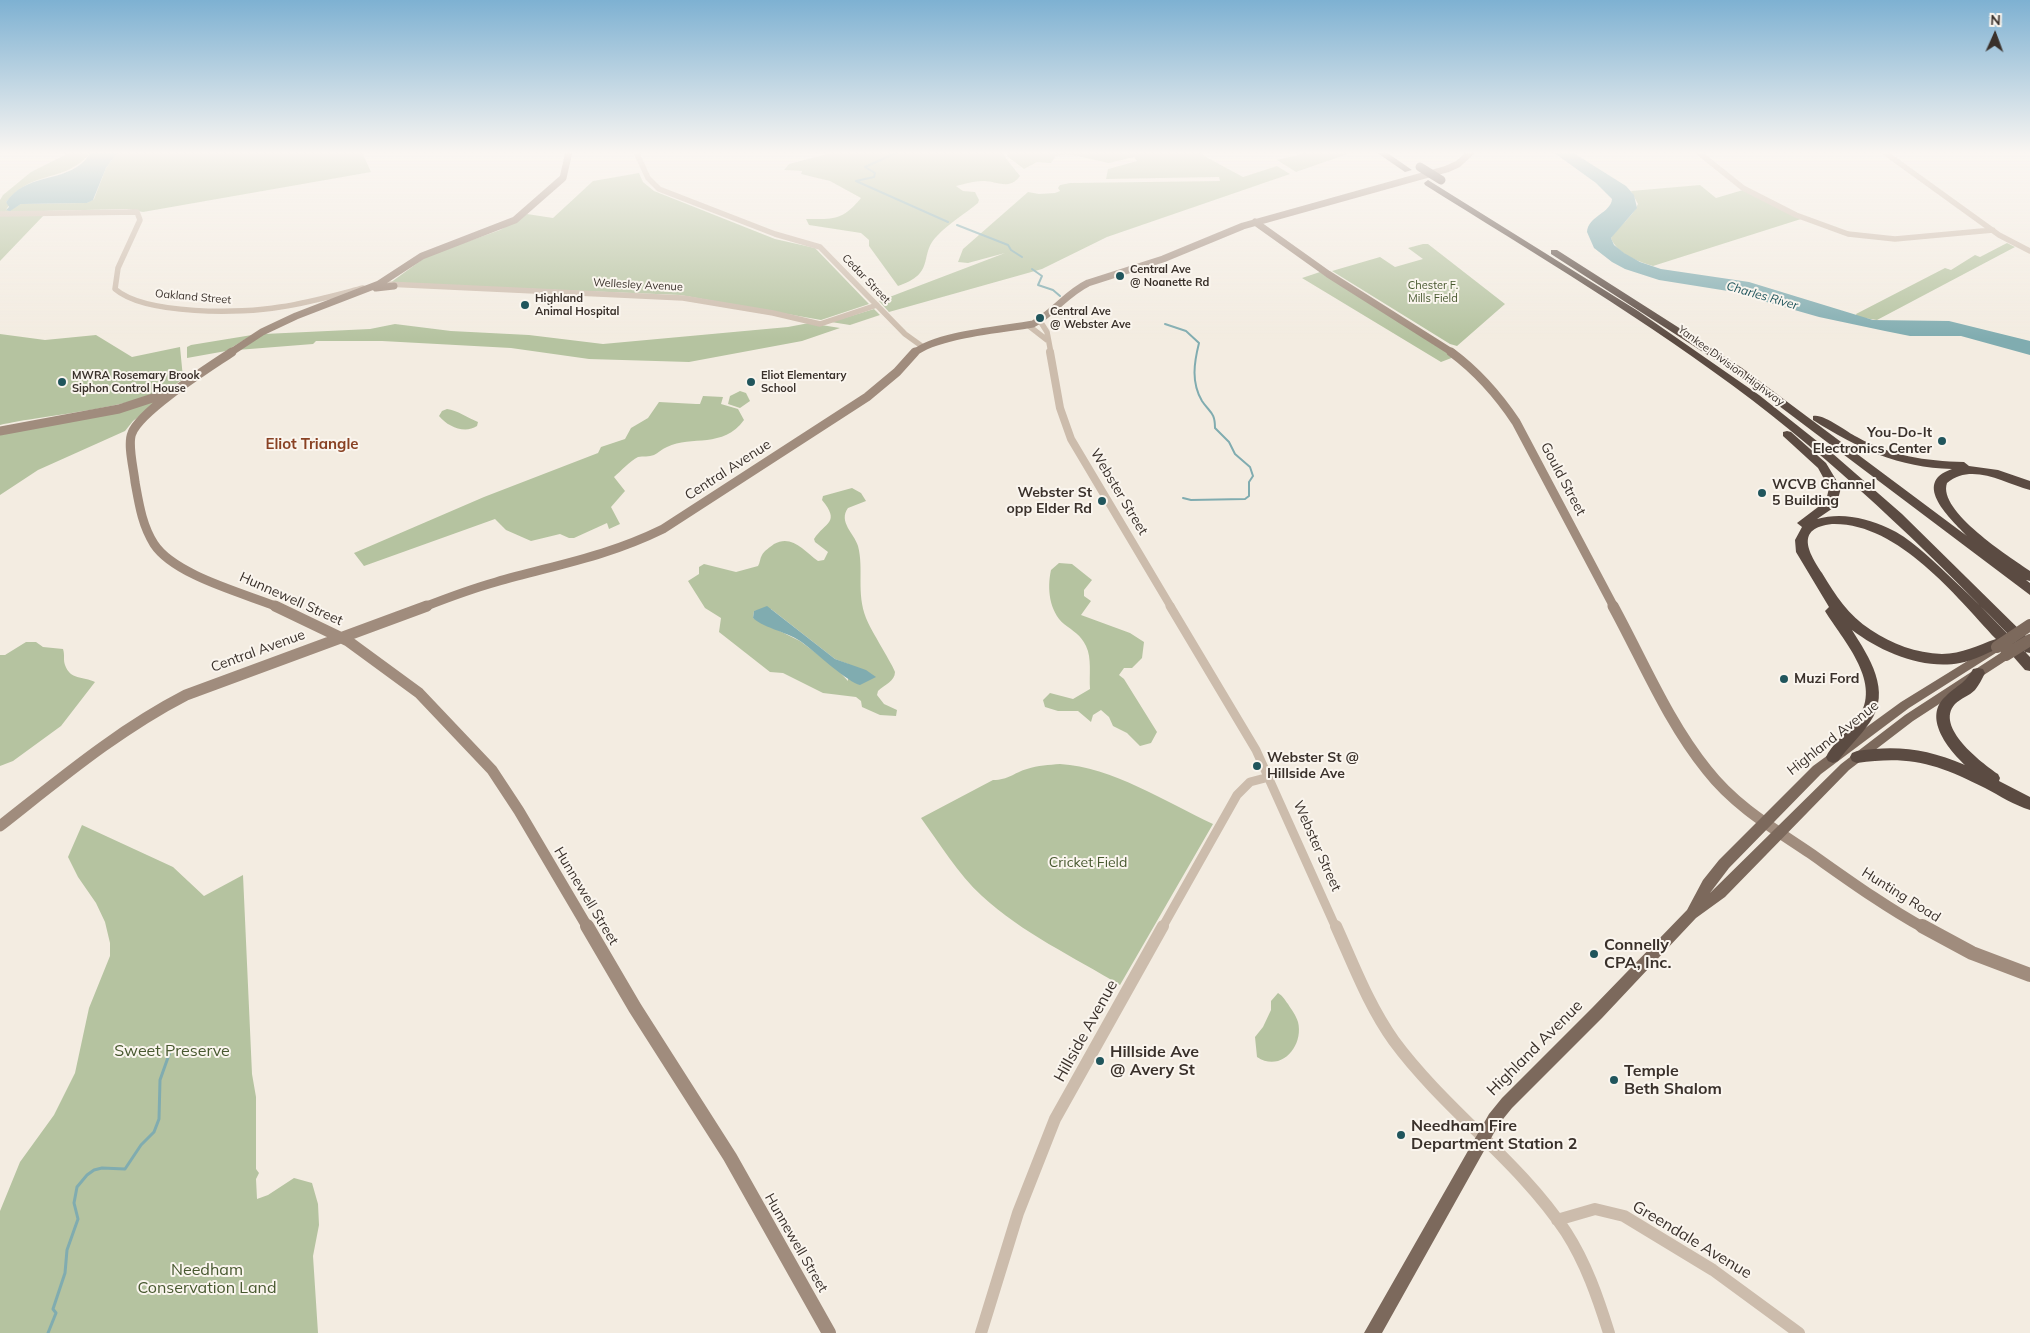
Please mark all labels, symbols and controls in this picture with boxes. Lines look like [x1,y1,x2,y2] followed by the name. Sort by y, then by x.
[1970,10,2020,60] north arrow
[1990,11,2001,29] text: N
[839,252,893,306] street label: Cedar Street
[1130,263,1209,289] place label: Central Ave @ Noanette Rd
[1114,270,1126,282] marker: Central Ave @ Noanette Rd
[593,276,683,294] street label: Wellesley Avenue
[1408,279,1458,305] park label: Chester F. Mills Field
[1725,279,1799,313] water label: Charles River
[154,287,232,307] street label: Oakland Street
[535,292,619,318] place label: Highland Animal Hospital
[519,299,531,311] marker: Highland Animal Hospital
[1050,305,1131,331] place label: Central Ave @ Webster Ave
[1034,312,1046,324] marker: Central Ave @ Webster Ave
[1675,323,1787,409] street label: Yankee Division Highway
[72,369,200,395] place label: MWRA Rosemary Brook Siphon Control House
[761,369,847,395] place label: Eliot Elementary School
[56,376,68,388] marker: MWRA Rosemary Brook Siphon Control House
[745,376,757,388] marker: Eliot Elementary School
[1813,425,1932,458] place label: You-Do-It Electronics Center
[265,435,359,453] district label: Eliot Triangle
[1936,435,1948,447] marker: You-Do-It Electronics Center
[682,436,774,504] street label: Central Avenue
[1537,440,1589,518] street label: Gould Street
[1087,446,1151,538] street label: Webster Street
[1772,477,1875,510] place label: WCVB Channel 5 Building
[1007,485,1092,518] place label: Webster St opp Elder Rd
[1756,487,1768,499] marker: WCVB Channel 5 Building
[1096,495,1108,507] marker: Webster St opp Elder Rd
[237,569,345,629] street label: Hunnewell Street
[209,626,307,676] street label: Central Avenue
[1794,671,1859,687] place label: Muzi Ford
[1778,673,1790,685] marker: Muzi Ford
[1784,697,1882,779] street label: Highland Avenue
[1267,750,1359,782] place label: Webster St @ Hillside Ave
[1251,760,1263,772] marker: Webster St @ Hillside Ave
[1289,798,1345,894] street label: Webster Street
[550,844,622,948] street label: Hunnewell Street
[1049,855,1127,871] park label: Cricket Field
[1858,864,1944,926] street label: Hunting Road
[1604,935,1672,973] place label: Connelly CPA, Inc.
[1588,948,1600,960] marker: Connelly CPA, Inc.
[1050,977,1122,1085] street label: Hillside Avenue
[1483,996,1587,1100] street label: Highland Avenue
[114,1041,230,1061] park label: Sweet Preserve
[1110,1042,1199,1080] place label: Hillside Ave @ Avery St
[1094,1055,1106,1067] marker: Hillside Ave @ Avery St
[1624,1061,1722,1099] place label: Temple Beth Shalom
[1608,1074,1620,1086] marker: Temple Beth Shalom
[1411,1116,1577,1154] place label: Needham Fire Department Station 2
[1395,1129,1407,1141] marker: Needham Fire Department Station 2
[761,1191,831,1295] street label: Hunnewell Street
[1629,1197,1755,1283] street label: Greendale Avenue
[137,1260,277,1298] park label: Needham Conservation Land

